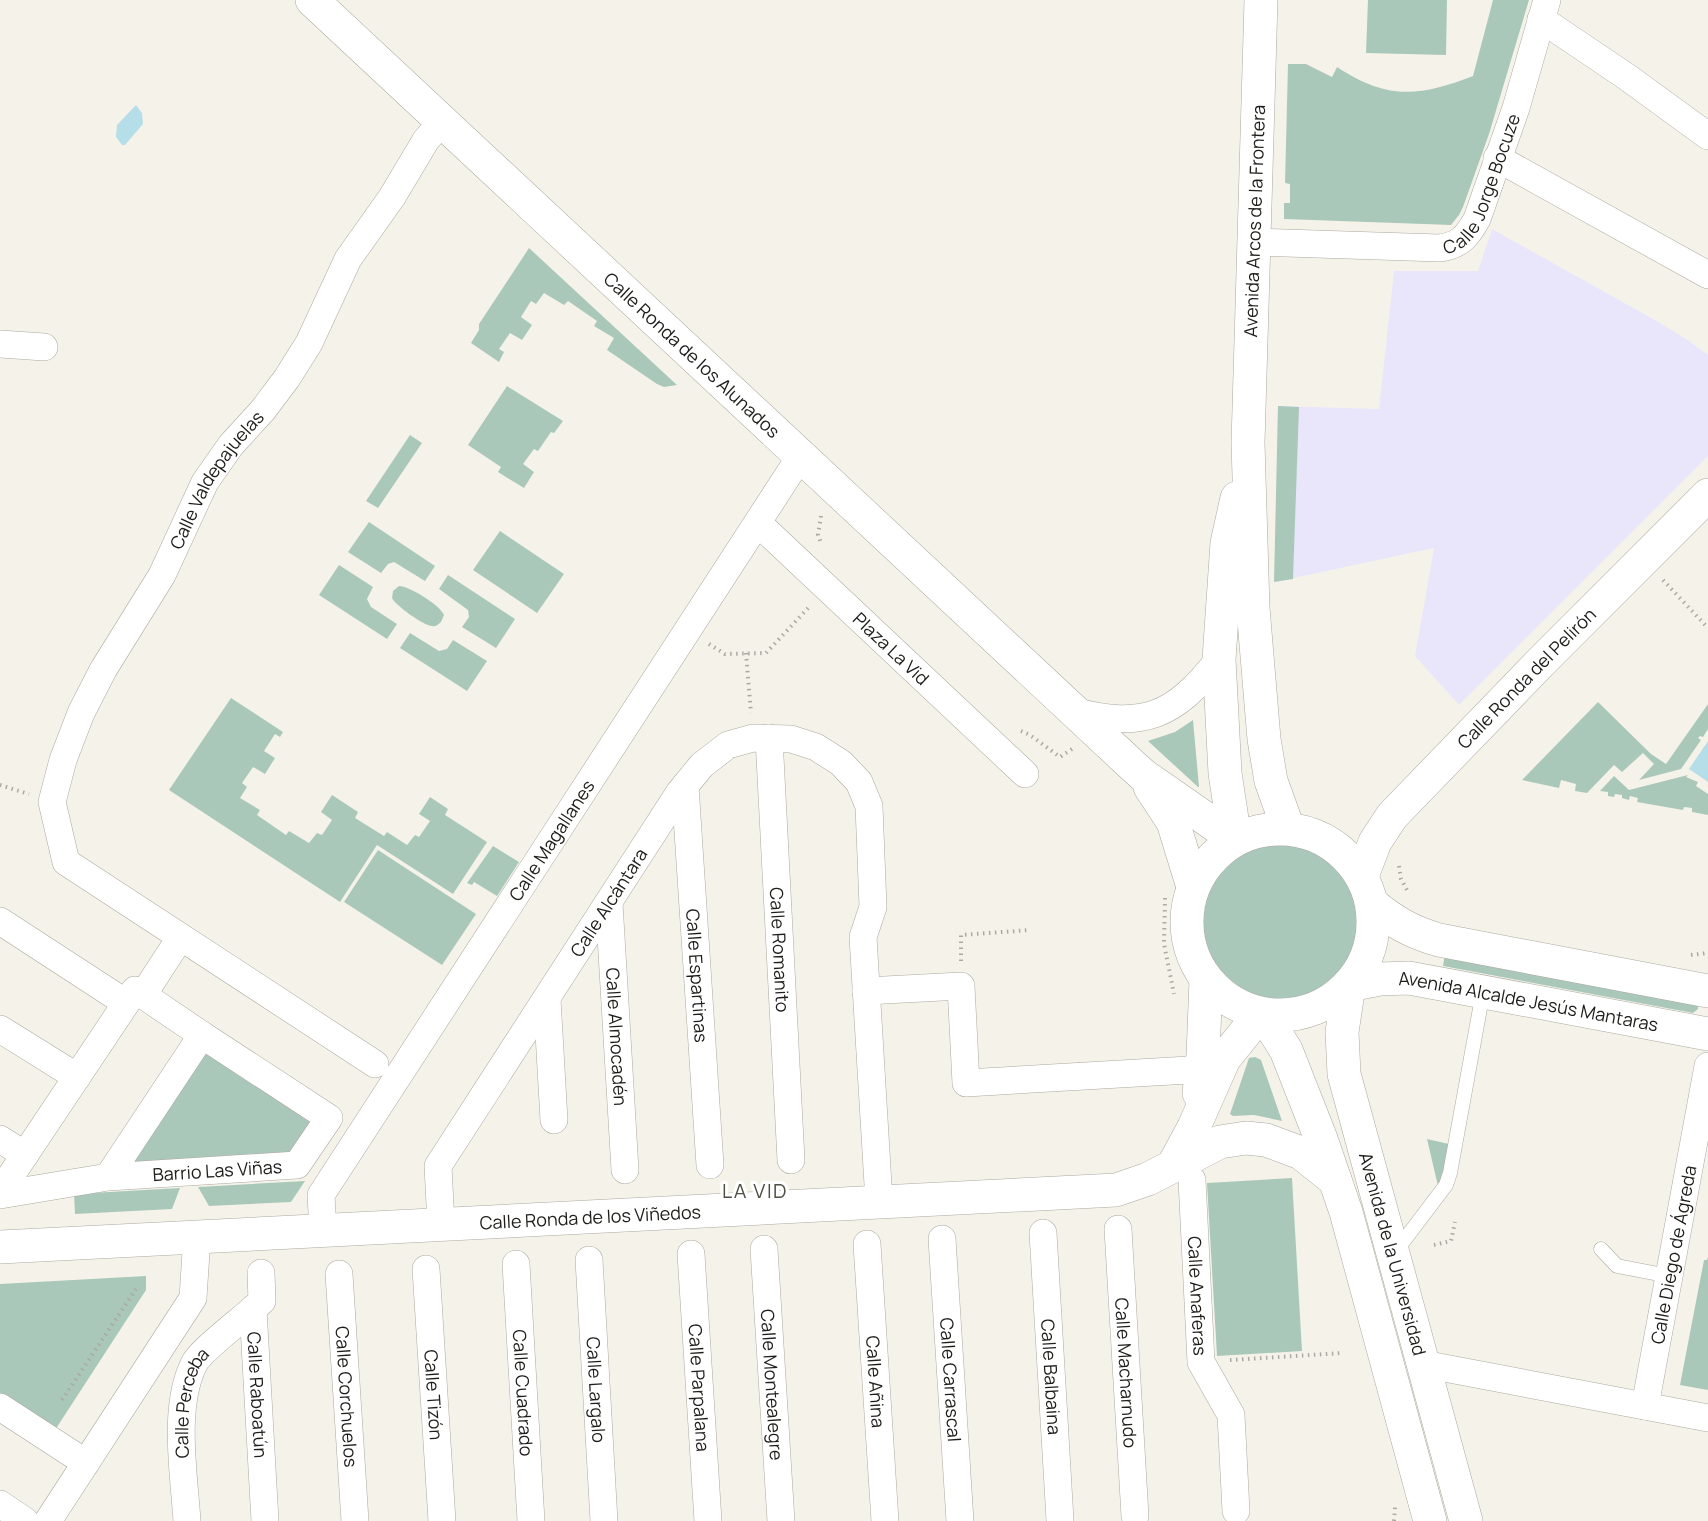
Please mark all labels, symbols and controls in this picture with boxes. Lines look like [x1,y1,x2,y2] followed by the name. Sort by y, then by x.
[1238,104,1270,338] street label: Avenida Arcos de la Frontera
[1440,110,1525,259] street label: Calle Jorge Bocuze
[599,267,785,443] street label: Calle Ronda de los Alunados
[164,405,269,553] street label: Calle Valdepajuelas
[1452,602,1601,754] street label: Calle Ronda del Pelirón
[848,607,934,690] street label: Plaza La Vid
[503,775,600,906] street label: Calle Magallanes
[564,843,652,961] street label: Calle Alcántara
[765,887,795,1013] street label: Calle Romanito
[681,908,714,1043] street label: Calle Espartinas
[1398,966,1660,1036] street label: Avenida Alcalde Jesús Mantaras
[601,967,633,1107] street label: Calle Almocadén
[1354,1150,1432,1358] street label: Avenida de la Universidad
[152,1154,283,1186] street label: Barrio Las Viñas
[1645,1163,1701,1346] street label: Calle Diego de Ágreda
[722,1177,788,1204] district label: LA VID
[479,1199,702,1234] street label: Calle Ronda de los Viñedos
[1183,1235,1213,1356] street label: Calle Anaferas
[1110,1297,1143,1449] street label: Calle Macharnudo
[756,1308,789,1461] street label: Calle Montealegre
[935,1317,967,1443] street label: Calle Carrascal
[1036,1318,1067,1435] street label: Calle Balbaina
[683,1323,716,1452] street label: Calle Parpalana
[330,1325,363,1468] street label: Calle Corchuelos
[508,1329,539,1457] street label: Calle Cuadrado
[242,1331,273,1459] street label: Calle Raboatún
[861,1335,891,1429] street label: Calle Añina
[581,1336,611,1444] street label: Calle Largalo
[169,1342,214,1459] street label: Calle Perceba
[419,1349,449,1441] street label: Calle Tizón

